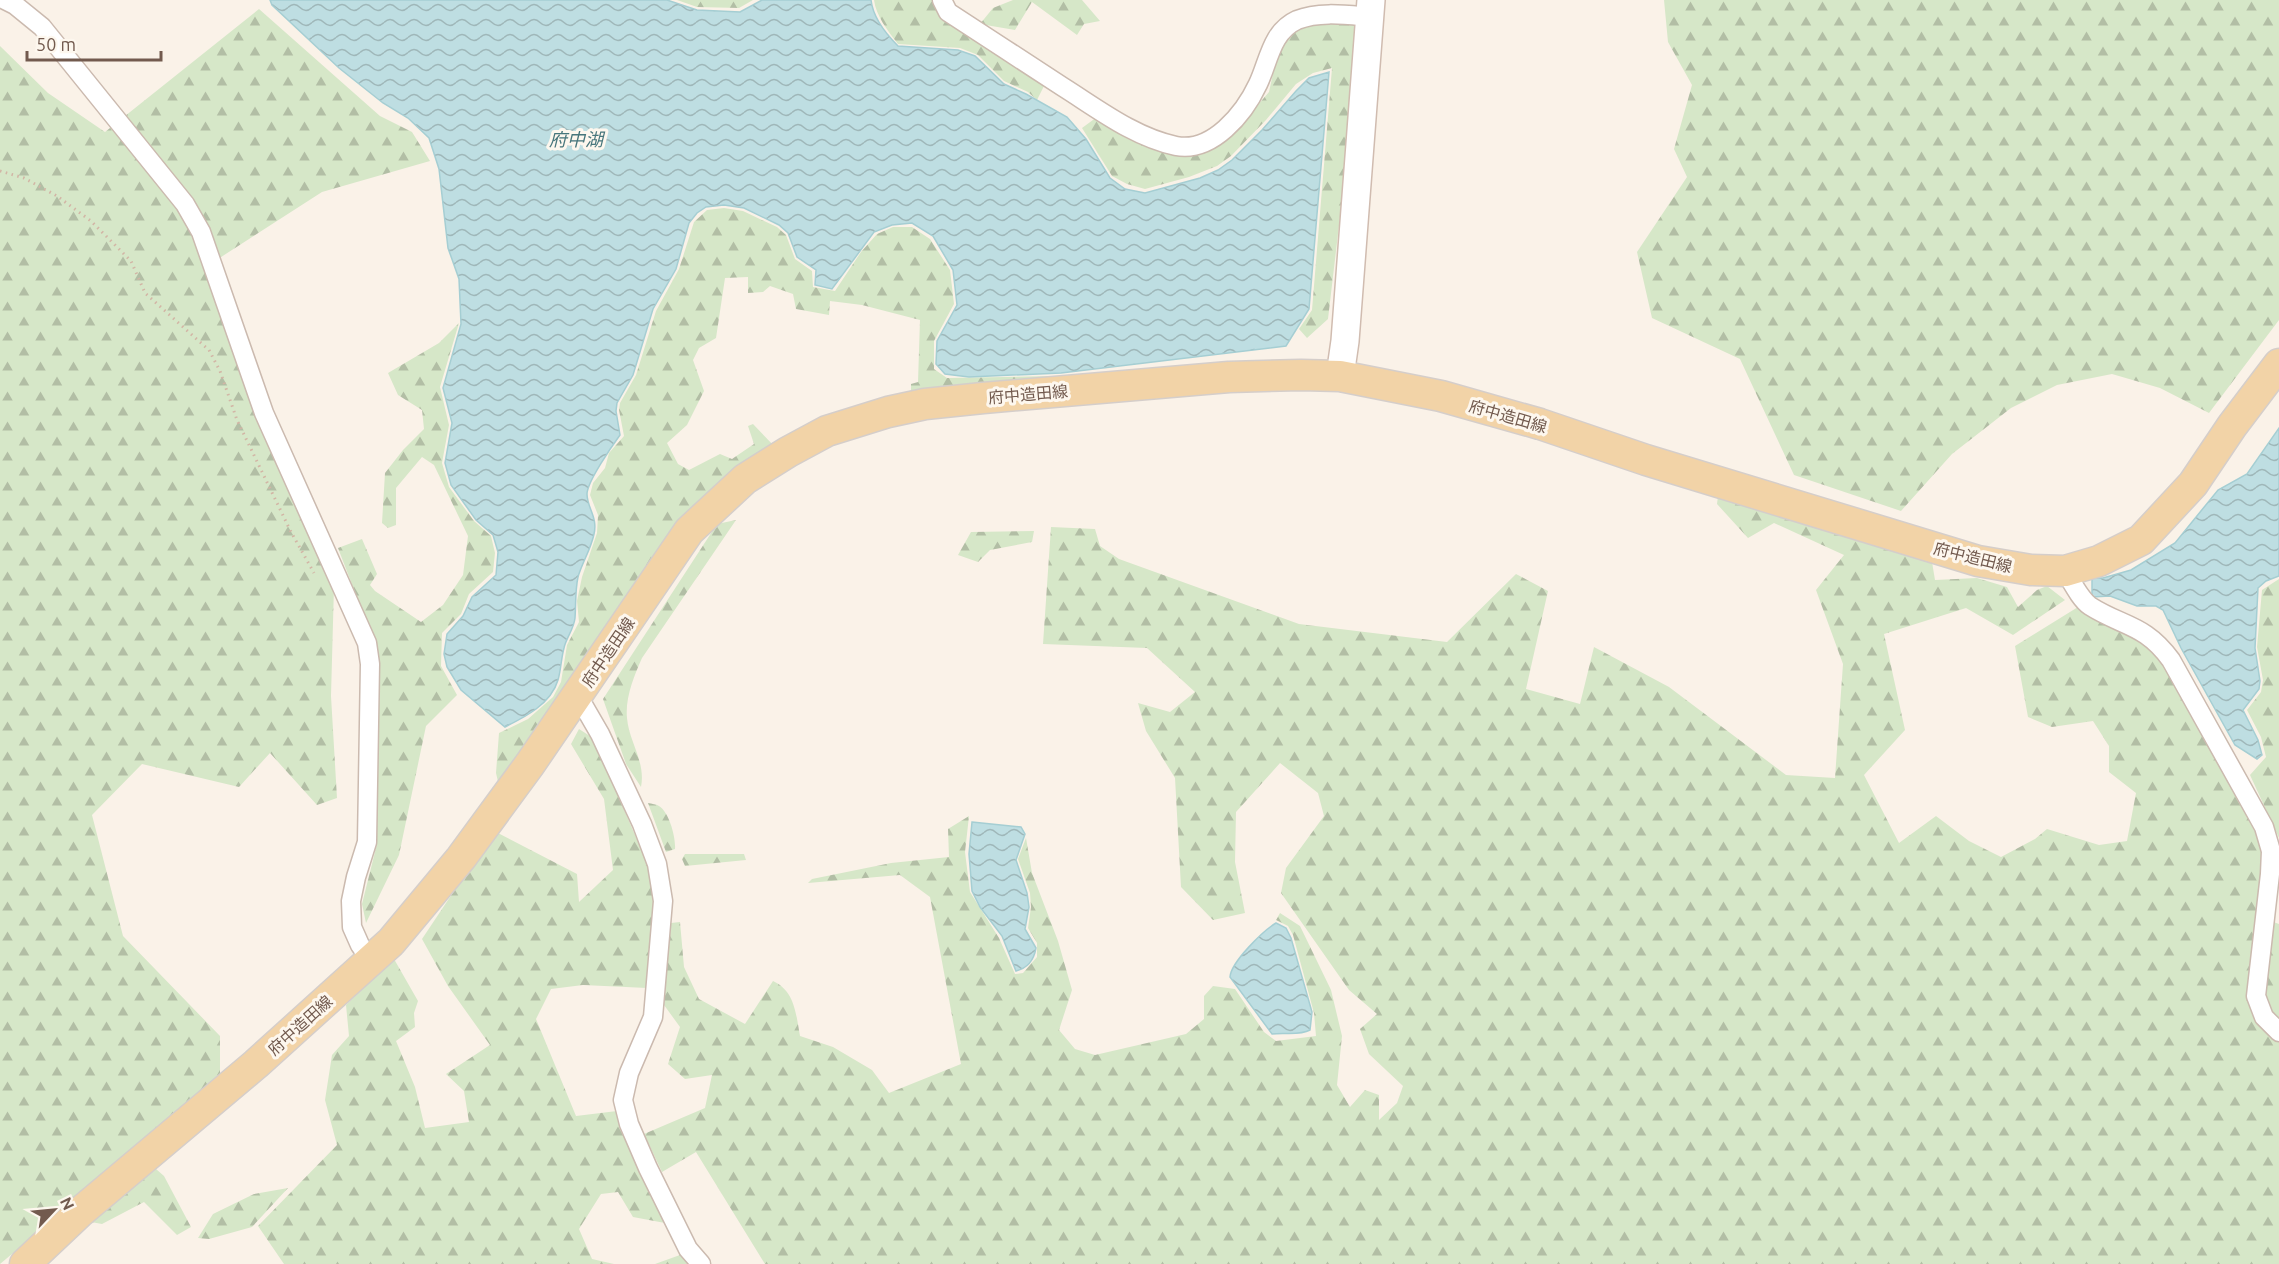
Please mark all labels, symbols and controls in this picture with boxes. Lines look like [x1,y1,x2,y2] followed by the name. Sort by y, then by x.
[27,24,160,62] scale bar
[36,34,76,54] text: 50 m
[549,129,606,149] water label: 府中湖
[987,382,1069,406] street label: 府中造田線
[1467,396,1549,436] street label: 府中造田線
[1932,539,2014,575] street label: 府中造田線
[578,614,638,690] street label: 府中造田線
[264,992,336,1058] street label: 府中造田線
[24,1180,84,1240] north arrow
[57,1194,78,1213] text: N

